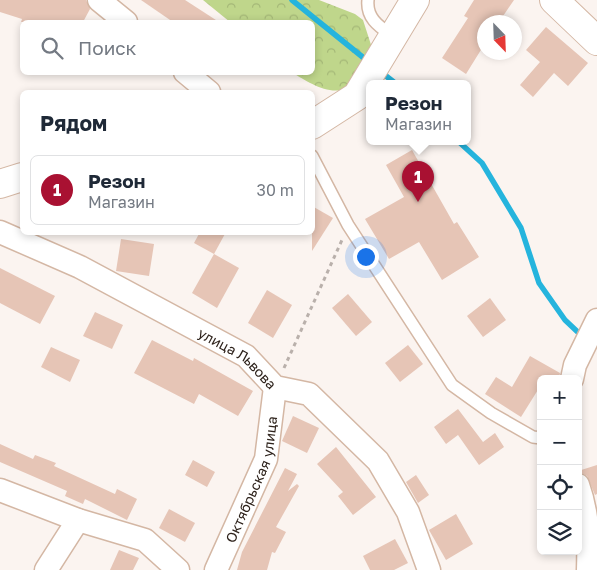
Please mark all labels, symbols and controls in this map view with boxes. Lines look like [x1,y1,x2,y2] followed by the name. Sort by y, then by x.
[477,15,522,60] north arrow
[20,20,315,75] search box
[38,34,66,62] icon: search
[78,36,137,59] text: Поиск
[366,80,471,145] popup
[385,91,442,114] text: Резон
[40,110,107,136] text: Рядом
[385,114,452,134] text: Магазин
[402,161,434,202] pin: 1
[88,169,145,192] text: Резон
[53,180,61,200] text: 1
[257,180,294,200] text: 30 m
[88,192,155,212] text: Магазин
[353,244,379,270] your location
[196,324,280,392] street label: улица Львова
[537,375,582,555] map controls
[537,375,582,420] button: +
[221,415,280,545] street label: Октябрьская улица
[537,420,582,465] button: −
[537,465,582,510] button: locate
[537,510,582,555] button: layers

